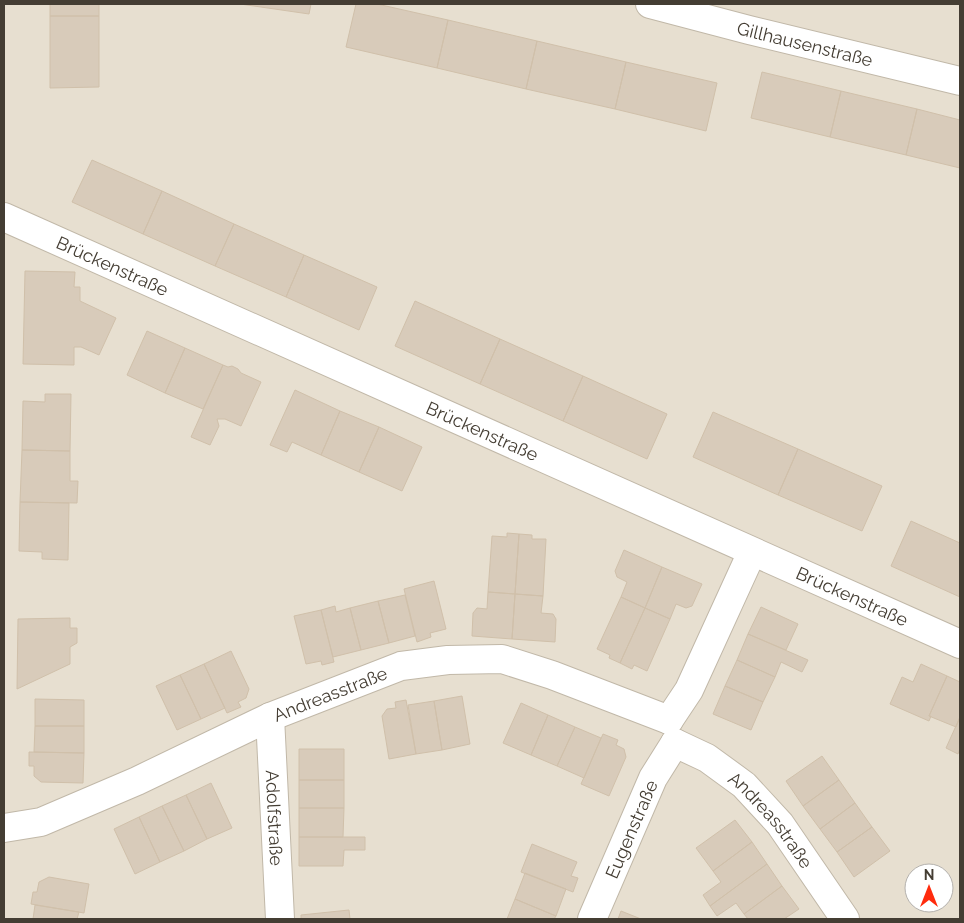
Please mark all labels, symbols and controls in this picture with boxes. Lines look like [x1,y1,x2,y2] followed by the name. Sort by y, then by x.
[735,17,875,70] street label: Gillhausenstraße
[53,231,172,300] street label: Brückenstraße
[423,397,542,465] street label: Brückenstraße
[793,562,912,630] street label: Brückenstraße
[270,662,390,725] street label: Andreasstraße
[725,767,818,872] street label: Andreasstraße
[262,769,288,867] street label: Adolfstraße
[600,776,662,881] street label: Eugenstraße
[904,863,954,913] north arrow
[924,867,934,883] text: N

